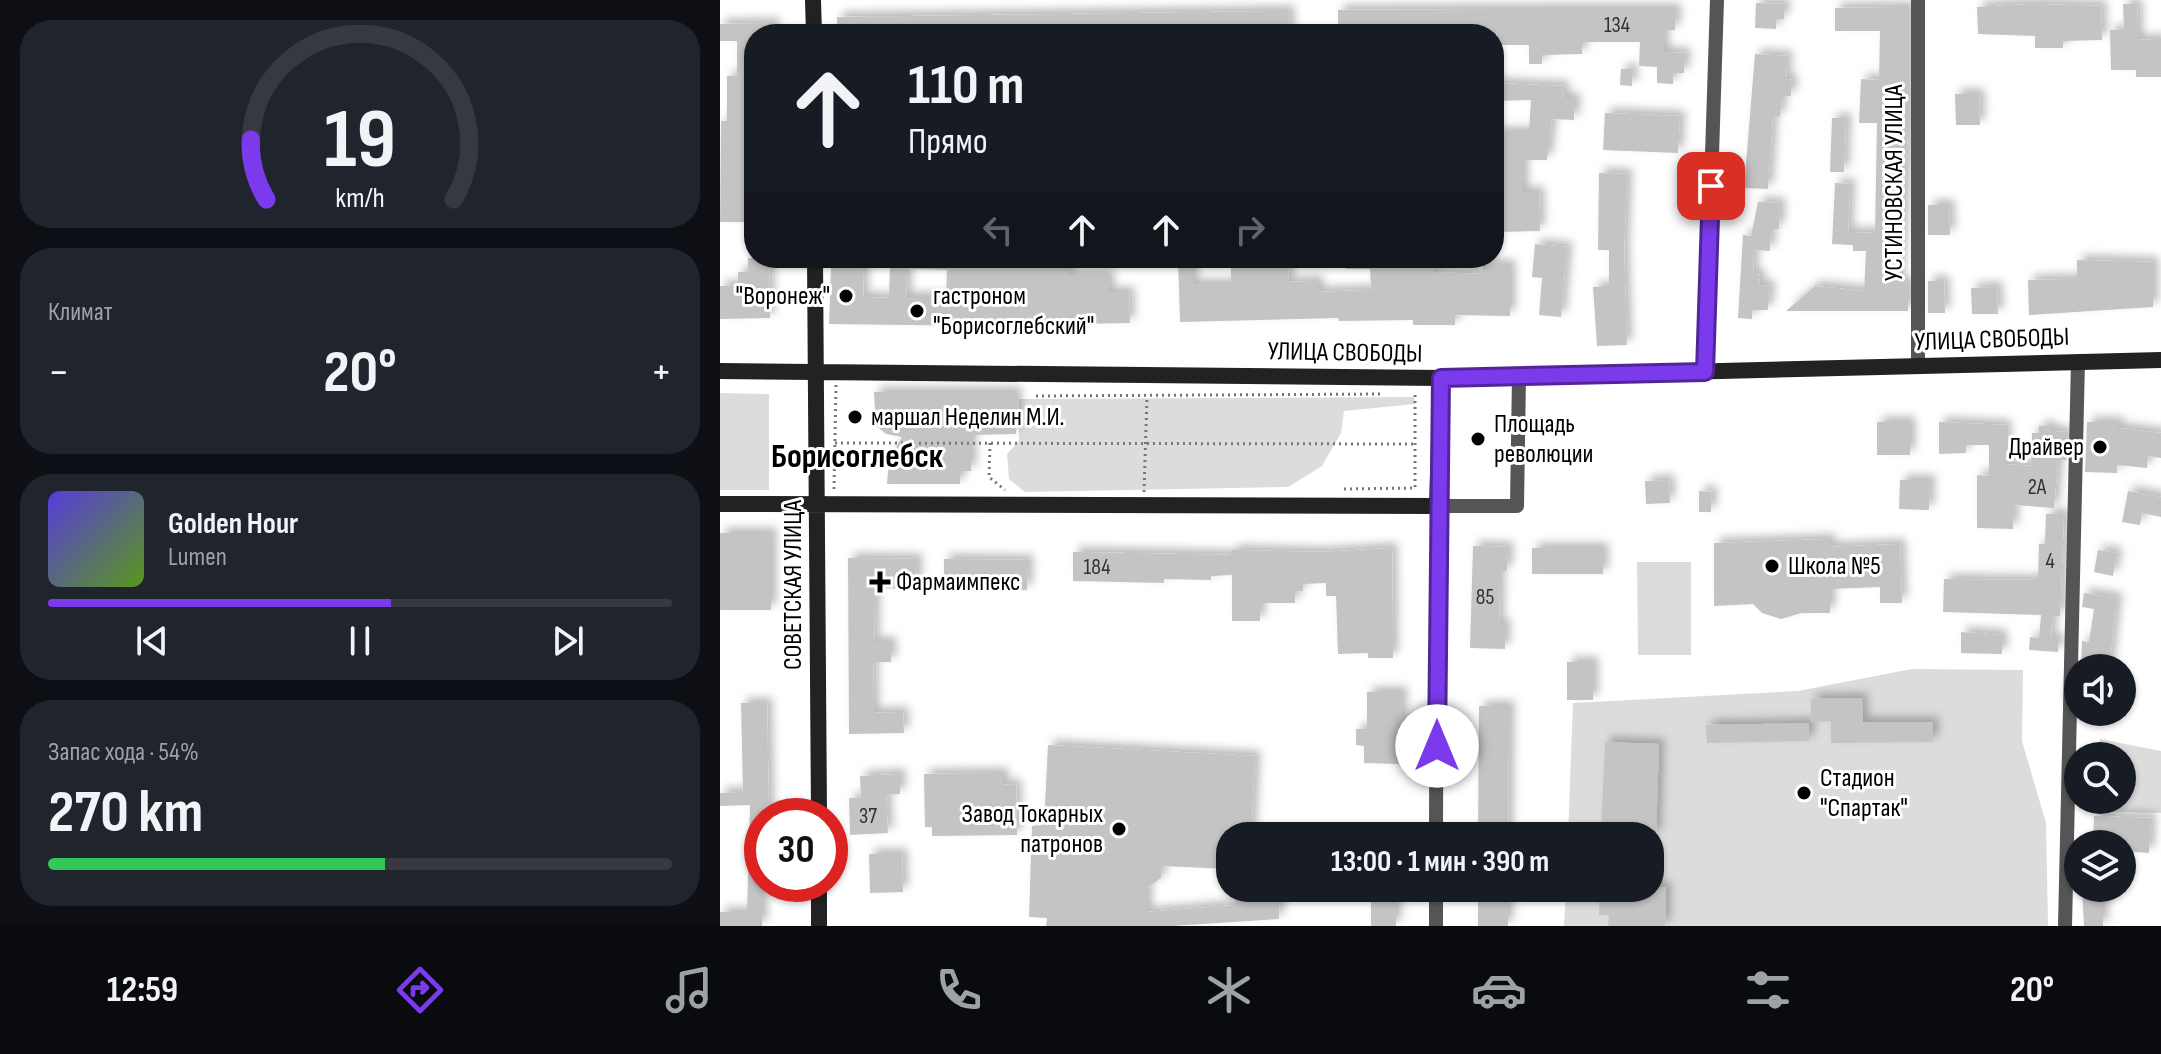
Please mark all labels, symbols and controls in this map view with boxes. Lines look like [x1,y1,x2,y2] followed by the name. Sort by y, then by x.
[1604,12,1630,39] house number: 134
[908,53,1024,120] text: 110 m
[776,56,880,160] icon: ahead
[1879,84,1910,281] street label: УСТИНОВСКАЯ УЛИЦА
[324,91,396,191] text: 19
[908,121,988,164] text: Прямо
[1677,152,1745,220] pin
[1689,164,1733,208] icon: arrive
[335,181,385,216] text: km/h
[976,208,1020,252] icon: left
[1060,208,1104,252] icon: ahead
[1144,208,1188,252] icon: ahead
[1228,208,1272,252] icon: right
[736,281,830,312] place label: "Воронеж"
[933,281,1094,342] place label: гастроном "Борисоглебский"
[837,287,855,305] marker: "Воронеж"
[48,297,112,328] text: Климат
[908,302,926,320] marker: гастроном "Борисоглебский"
[1914,322,2070,358] street label: УЛИЦА СВОБОДЫ
[1267,336,1423,370] street label: УЛИЦА СВОБОДЫ
[323,337,397,409] text: 20°
[48,346,70,399] text: −
[650,346,672,399] text: +
[871,402,1065,433] place label: маршал Неделин М.И.
[846,408,864,426] marker: маршал Неделин М.И.
[1494,409,1593,470] place label: Площадь революции
[1469,430,1487,448] marker: Площадь революции
[2009,432,2084,463] place label: Драйвер
[771,436,944,477] district label: Борисоглебск
[2091,438,2109,456] marker: Драйвер
[2028,474,2047,501] house number: 2А
[778,499,809,670] street label: СОВЕТСКАЯ УЛИЦА
[168,506,298,542] text: Golden Hour
[168,542,227,573] text: Lumen
[2045,548,2055,575] house number: 4
[1788,551,1881,582] place label: Школа №5
[1084,554,1110,581] house number: 184
[1763,557,1781,575] marker: Школа №5
[896,567,1020,598] place label: Фармаимпекс
[871,573,889,591] marker: Фармаимпекс
[1476,584,1494,611] house number: 85
[130,619,174,663] icon: previous
[338,619,382,663] icon: pause
[546,619,590,663] icon: next
[2064,654,2136,902] map controls
[2064,654,2136,726] button: sound
[1395,704,1479,788] position arrow
[48,737,199,768] text: Запас хода · 54%
[2064,742,2136,814] button: search
[1820,763,1908,824] place label: Стадион "Спартак"
[48,777,203,849] text: 270 km
[1795,784,1813,802] marker: Стадион "Спартак"
[744,798,848,902] speed limit sign: 30
[962,799,1103,860] place label: Завод Токарных патронов
[859,803,877,830] house number: 37
[1110,820,1128,838] marker: Завод Токарных патронов
[2064,830,2136,902] button: layers
[1331,844,1549,880] text: 13:00 · 1 мин · 390 m
[392,962,448,1018] icon: directions
[661,962,717,1018] icon: music
[931,962,987,1018] icon: phone
[1201,962,1257,1018] icon: climate
[1471,962,1527,1018] icon: car
[1740,962,1796,1018] icon: filters
[107,969,178,1012] text: 12:59
[2010,969,2054,1012] text: 20°

